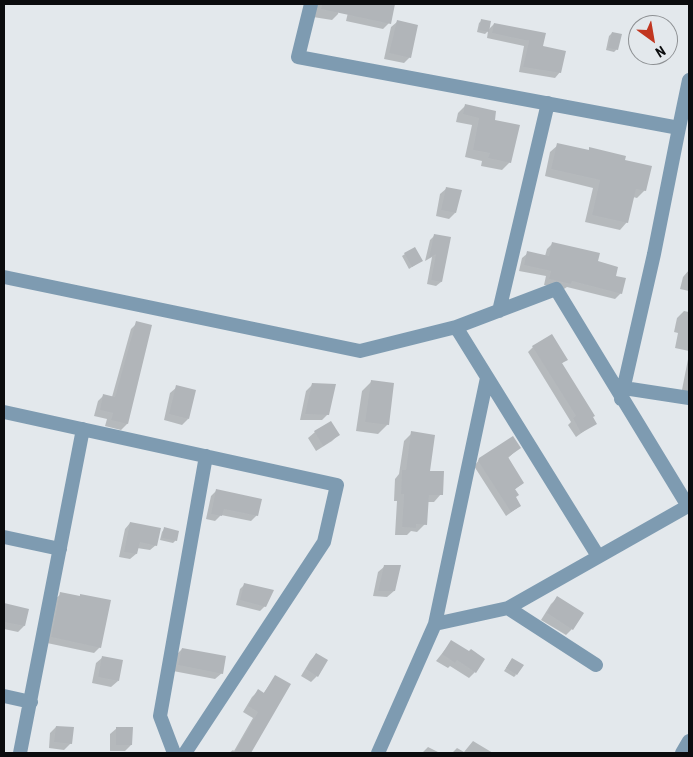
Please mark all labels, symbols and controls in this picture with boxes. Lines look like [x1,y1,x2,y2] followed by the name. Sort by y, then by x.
[628,15,678,65] north arrow
[653,43,668,61] text: N

